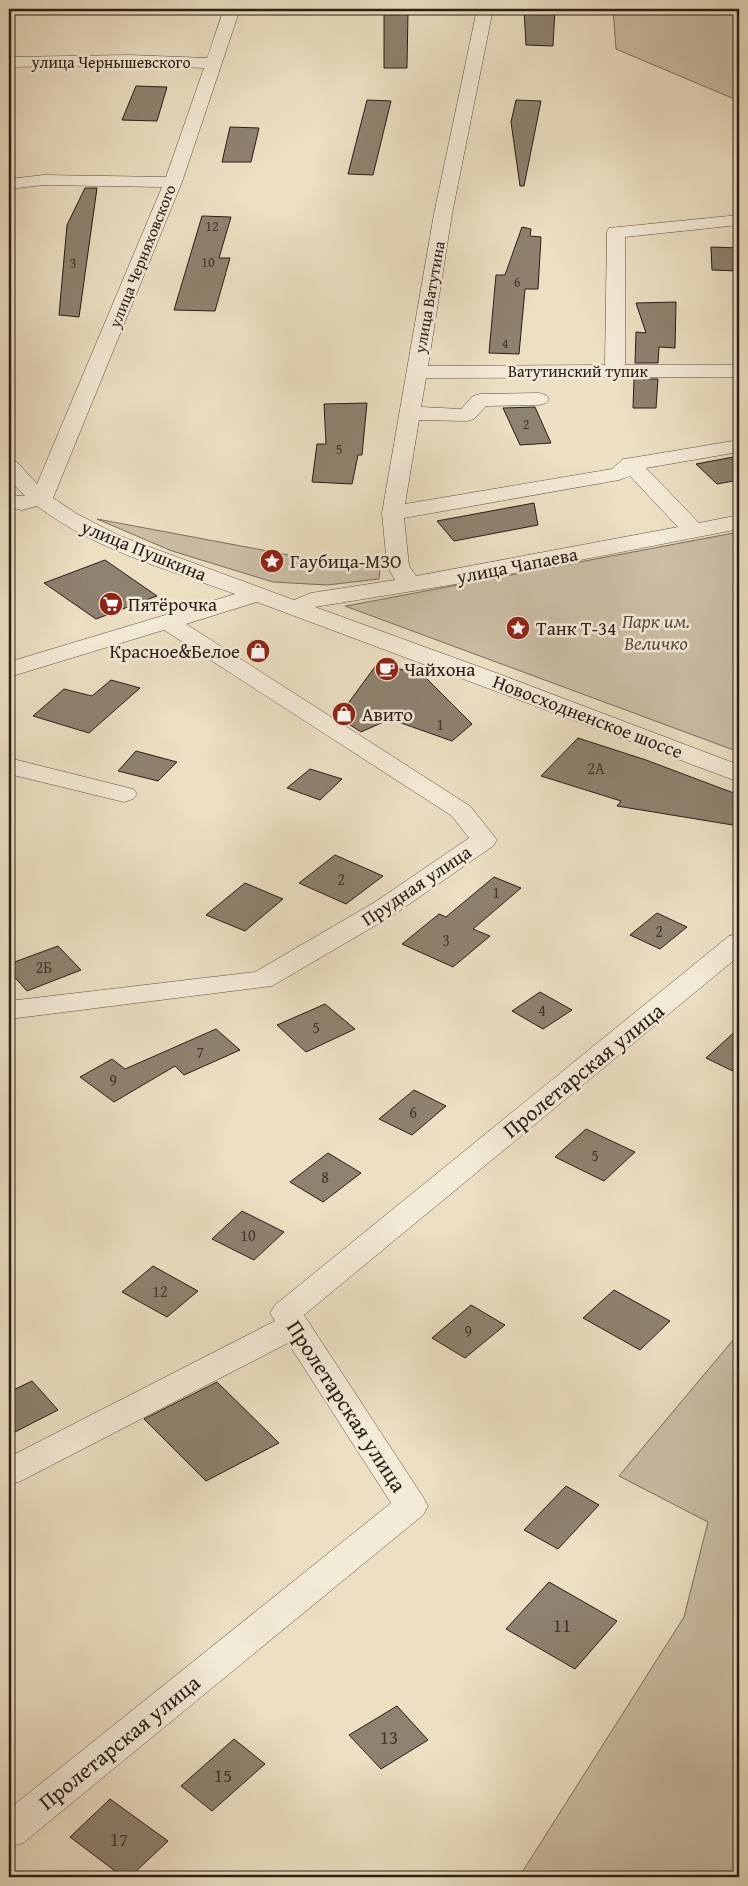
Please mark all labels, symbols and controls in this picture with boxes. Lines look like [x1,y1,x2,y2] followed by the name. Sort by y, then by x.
[30,50,191,74] street label: улица Чернышевского
[102,181,182,332] street label: улица Черняховского
[205,216,219,236] house number: 12
[407,239,451,356] street label: улица Ватутина
[201,252,215,272] house number: 10
[70,253,76,273] house number: 3
[514,272,521,292] house number: 6
[502,333,509,353] house number: 4
[508,359,649,383] street label: Ватутинский тупик
[523,414,529,434] house number: 2
[336,439,342,459] house number: 5
[76,512,211,588] street label: улица Пушкина
[453,540,580,591] street label: улица Чапаева
[290,547,402,575] place label: Гаубица-МЗО
[259,548,285,574] place icon: Гаубица-МЗО
[128,590,217,618] place label: Пятёрочка
[98,591,124,617] supermarket icon: Пятёрочка
[622,607,690,657] park label: Парк им. Величко
[536,614,616,642] place label: Танк Т-34
[505,615,531,641] place icon: Танк Т-34
[109,637,240,665] place label: Красное&Белое
[245,638,271,664] shop icon: Красное&Белое
[404,655,475,683] place label: Чайхона
[374,656,400,682] cafe icon: Чайхона
[489,667,687,765] street label: Новосходненское шоссе
[362,700,413,728] place label: Авито
[331,701,357,727] shop icon: Авито
[436,712,444,736] house number: 1
[587,756,605,780] house number: 2А
[355,838,477,932] street label: Прудная улица
[337,867,345,891] house number: 2
[492,880,500,904] house number: 1
[655,919,663,943] house number: 2
[442,928,450,952] house number: 3
[36,955,52,979] house number: 2Б
[495,994,671,1145] street label: Пролетарская улица
[538,998,546,1022] house number: 4
[312,1015,320,1039] house number: 5
[196,1040,204,1064] house number: 7
[109,1068,117,1092] house number: 9
[409,1100,417,1124] house number: 6
[591,1143,599,1167] house number: 5
[321,1165,329,1189] house number: 8
[240,1223,256,1247] house number: 10
[152,1279,168,1303] house number: 12
[279,1314,415,1499] street label: Пролетарская улица
[464,1319,472,1343] house number: 9
[553,1611,571,1639] house number: 11
[31,1666,207,1817] street label: Пролетарская улица
[380,1723,398,1751] house number: 13
[214,1761,232,1789] house number: 15
[110,1825,128,1853] house number: 17

